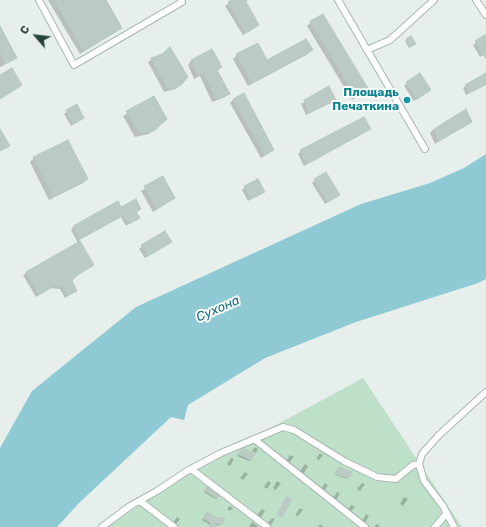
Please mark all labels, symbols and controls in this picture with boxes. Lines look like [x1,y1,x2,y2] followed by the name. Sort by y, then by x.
[16,16,56,56] north arrow
[17,24,33,37] text: С
[332,86,399,114] place label: Площадь Печаткина
[402,95,412,105] marker: Площадь Печаткина
[194,293,242,325] water label: Сухона

